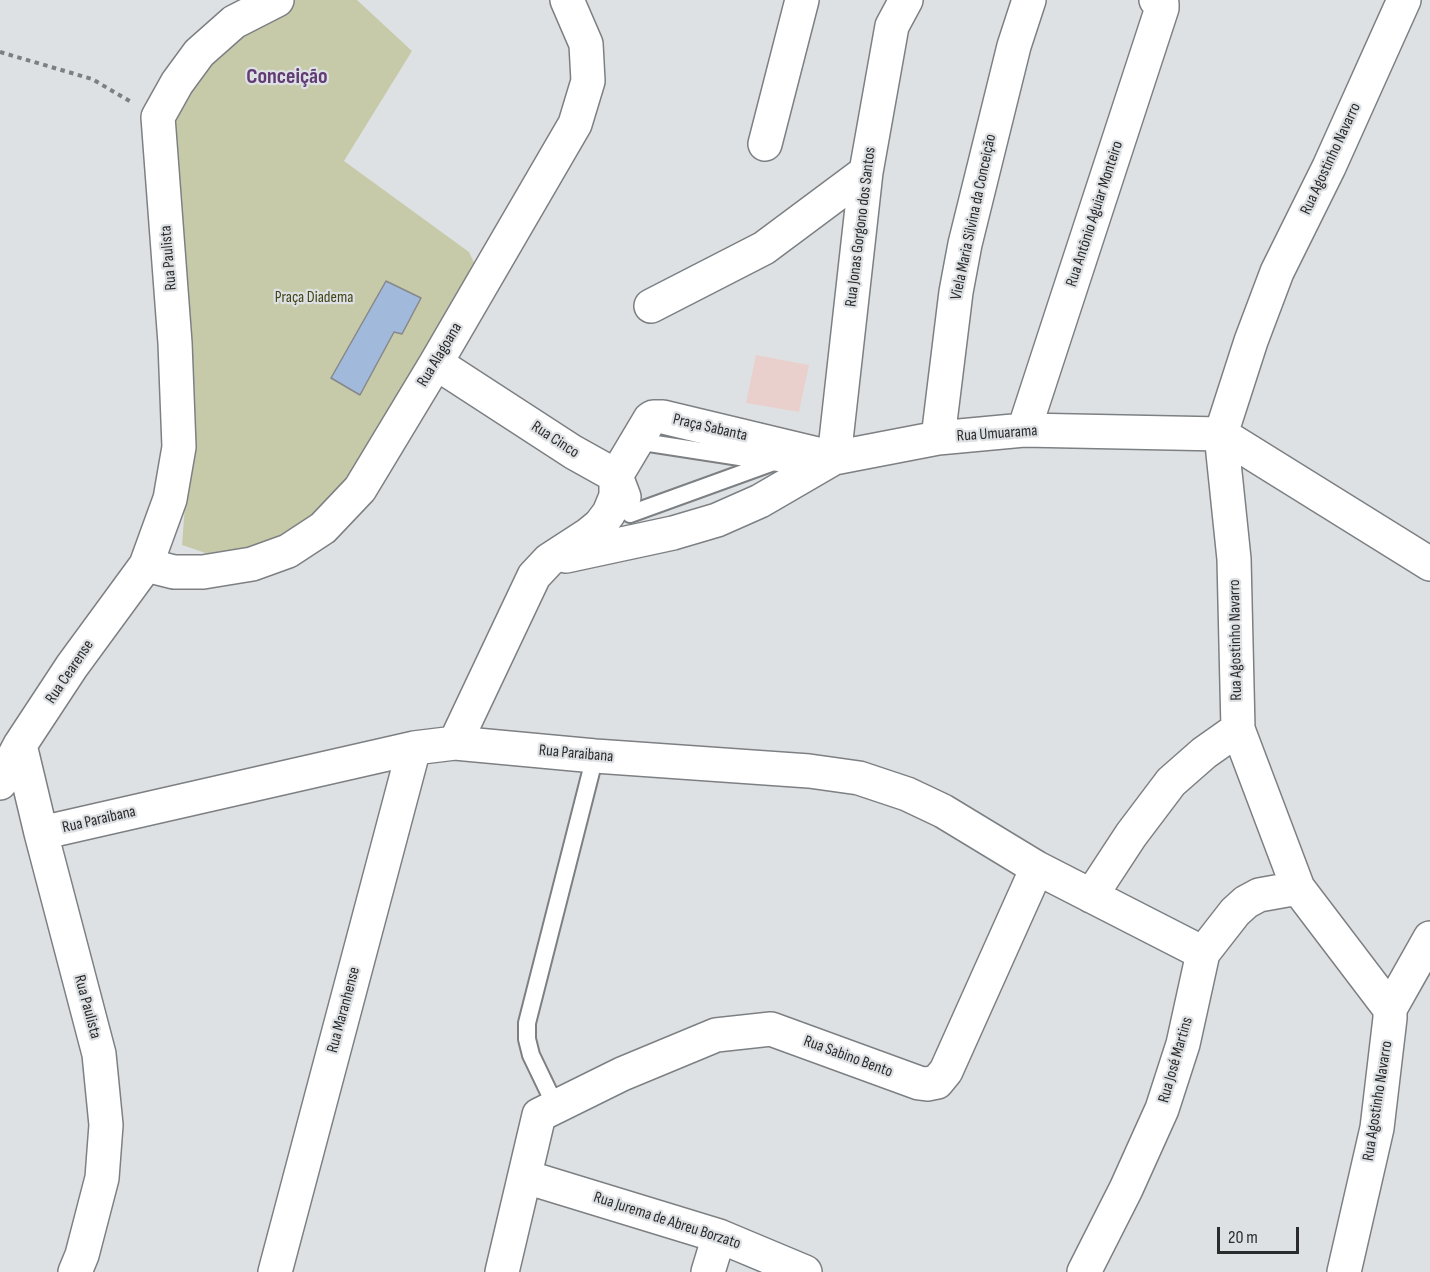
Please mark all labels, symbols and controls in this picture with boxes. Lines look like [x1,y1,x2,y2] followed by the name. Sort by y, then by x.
[246,64,328,90] district label: Conceição
[1297,100,1365,218] street label: Rua Agostinho Navarro
[947,132,1001,302] street label: Viela Maria Silvina da Conceição
[1062,139,1128,289] street label: Rua Antônio Aguiar Monteiro
[842,146,880,308] street label: Rua Jonas Gorgono dos Santos
[157,225,181,291] street label: Rua Paulista
[275,288,353,308] park label: Praça Diadema
[413,320,467,390] street label: Rua Alagoana
[671,410,749,446] street label: Praça Sabanta
[527,417,583,463] street label: Rua Cinco
[956,422,1038,446] street label: Rua Umuarama
[1225,579,1247,701] street label: Rua Agostinho Navarro
[42,636,98,708] street label: Rua Cearense
[538,741,614,767] street label: Rua Paraibana
[60,802,138,838] street label: Rua Paraibana
[323,965,365,1055] street label: Rua Maranhense
[69,973,105,1041] street label: Rua Paulista
[1155,1015,1197,1105] street label: Rua José Martins
[801,1032,895,1082] street label: Rua Sabino Bento
[1359,1040,1397,1162] street label: Rua Agostinho Navarro
[591,1188,743,1254] street label: Rua Jurema de Abreu Borzato
[1220,1215,1302,1253] scale bar
[1228,1227,1258,1248] text: 20 m

